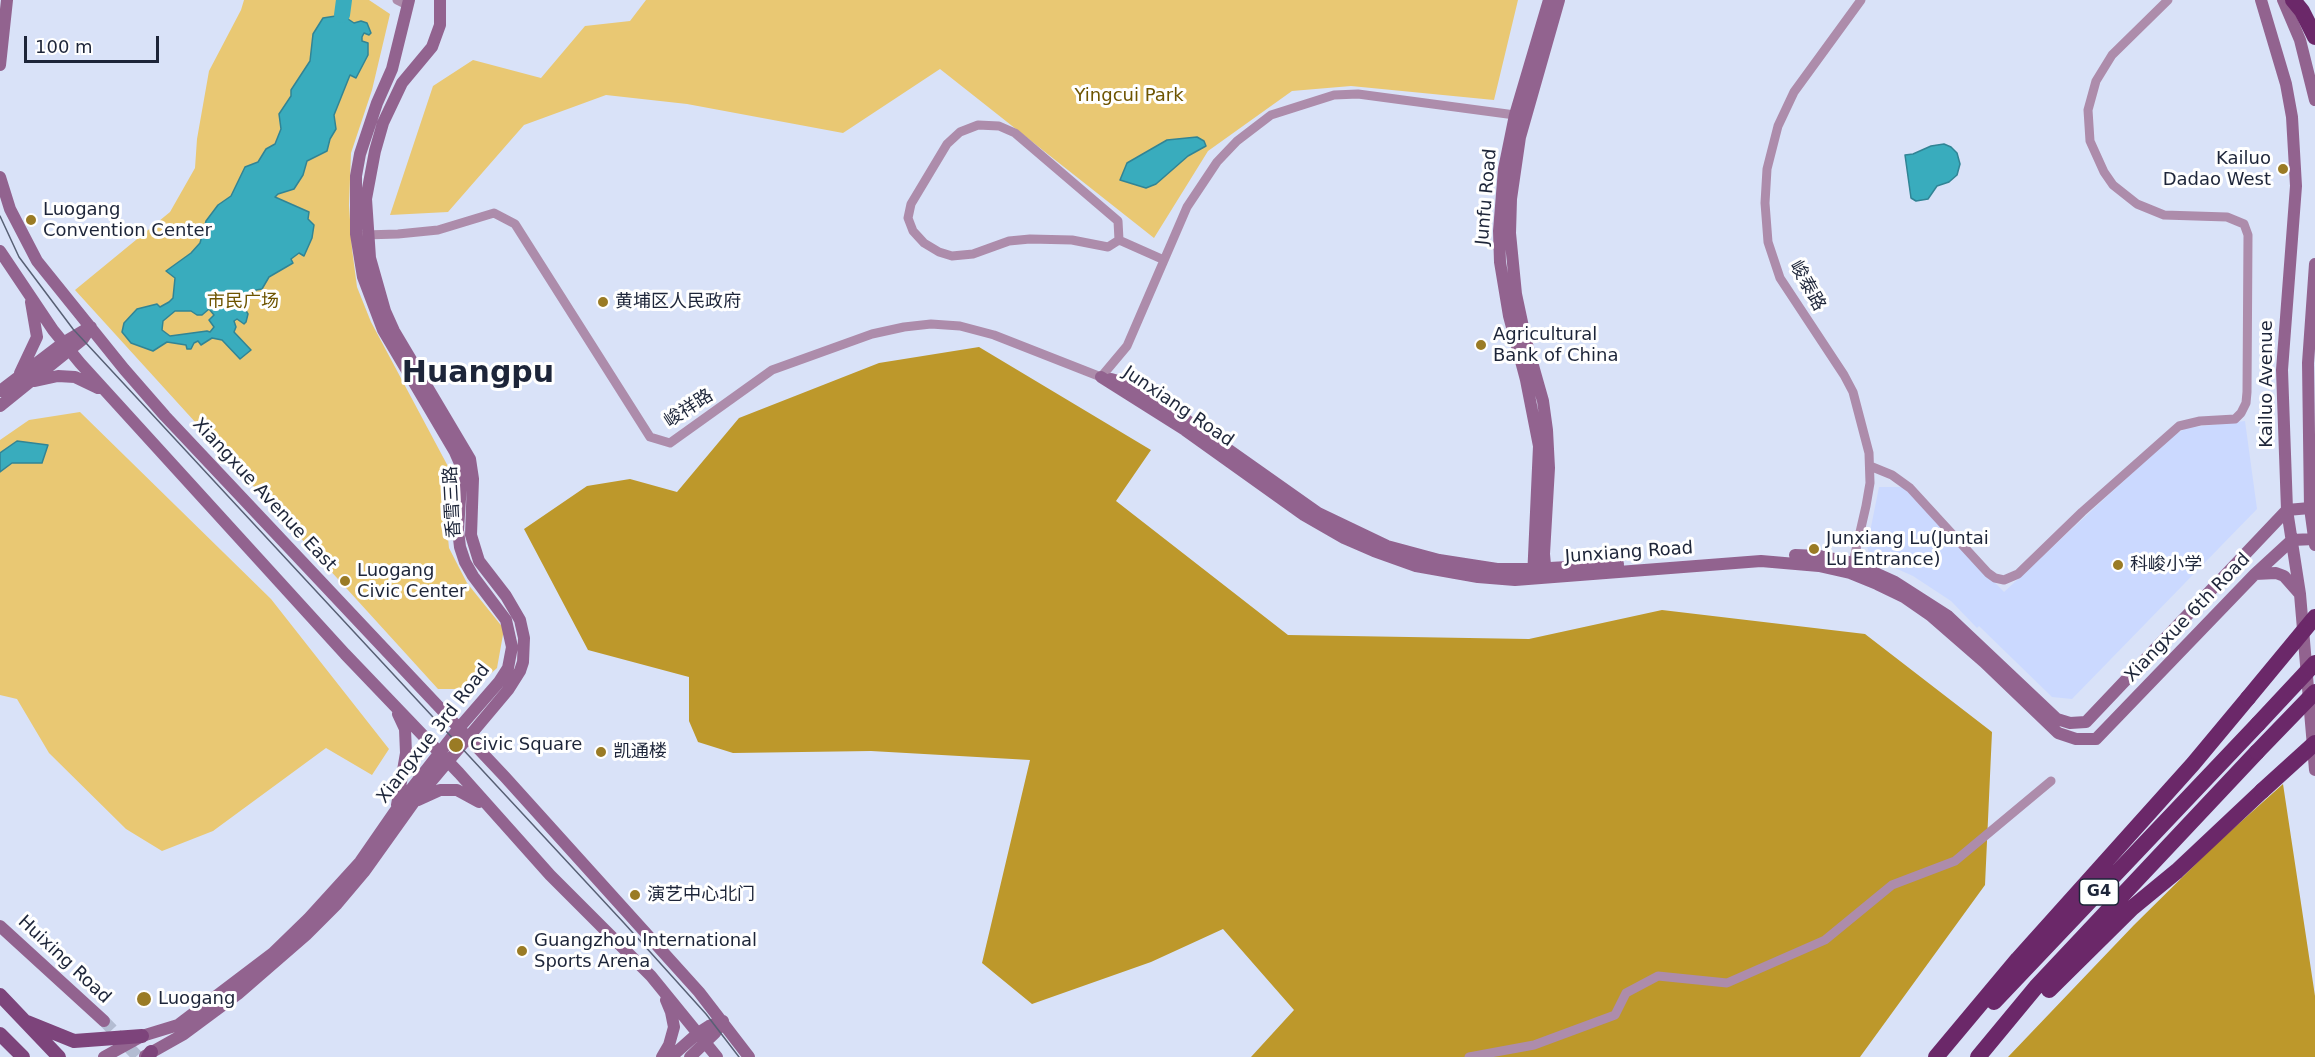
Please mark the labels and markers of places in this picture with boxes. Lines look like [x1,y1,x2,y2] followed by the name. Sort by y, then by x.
[2163,148,2271,190] place label: Kailuo Dadao West
[2276,162,2290,176] marker: Kailuo Dadao West
[43,199,212,242] place label: Luogang Convention Center
[24,213,38,227] marker: Luogang Convention Center
[615,291,741,313] place label: 黄埔区人民政府
[596,295,610,309] marker: 黄埔区人民政府
[1493,324,1618,366] place label: Agricultural Bank of China
[1474,338,1488,352] marker: Agricultural Bank of China
[1826,528,1989,570] place label: Junxiang Lu(Juntai Lu Entrance)
[1807,542,1821,556] marker: Junxiang Lu(Juntai Lu Entrance)
[2130,554,2202,576] place label: 科峻小学
[2111,558,2125,572] marker: 科峻小学
[357,560,466,602] place label: Luogang Civic Center
[338,574,352,588] marker: Luogang Civic Center
[470,734,582,756] place label: Civic Square
[447,736,465,754] marker: Civic Square
[613,741,667,763] place label: 凯通楼
[594,745,608,759] marker: 凯通楼
[647,884,755,906] place label: 演艺中心北门
[628,888,642,902] marker: 演艺中心北门
[534,930,757,972] place label: Guangzhou International Sports Arena
[515,944,529,958] marker: Guangzhou International Sports Arena
[158,988,235,1010] place label: Luogang
[135,990,153,1008] marker: Luogang

